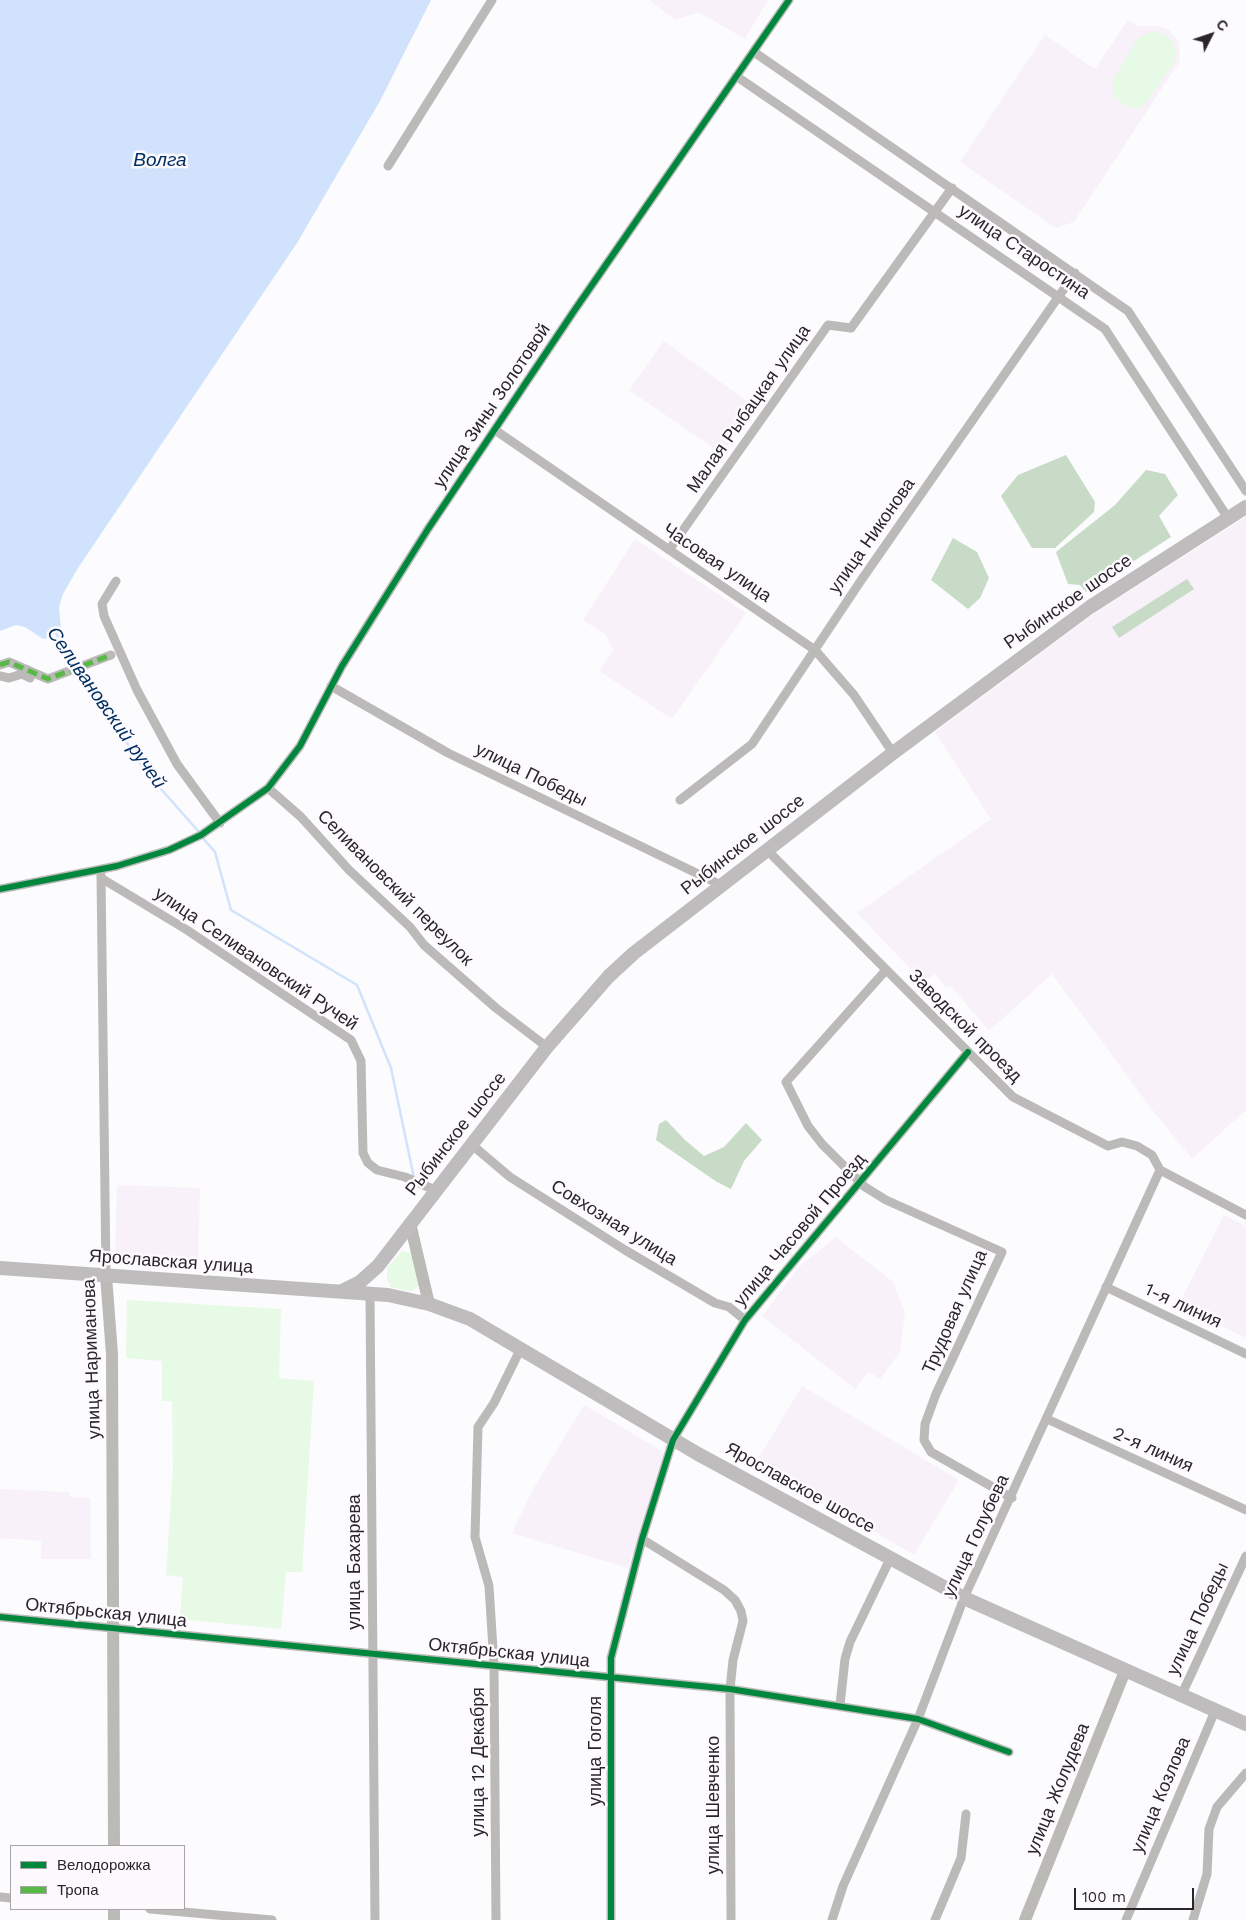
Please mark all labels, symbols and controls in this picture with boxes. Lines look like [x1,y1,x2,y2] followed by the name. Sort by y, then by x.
[1186,10,1236,60] north arrow
[1213,16,1232,34] text: С
[133,149,187,171] water label: Волга
[954,200,1094,304] street label: улица Старостина
[429,320,555,492] street label: улица Зины Золотовой
[683,321,815,497] street label: Малая Рыбацкая улица
[824,474,920,598] street label: улица Никонова
[659,519,775,607] street label: Часовая улица
[1000,550,1136,654] street label: Рыбинское шоссе
[42,623,170,793] water label: Селивановский ручей
[472,739,590,811] street label: улица Победы
[677,790,809,900] street label: Рыбинское шоссе
[313,806,477,970] street label: Селивановский переулок
[150,883,362,1035] street label: улица Селивановский Ручей
[904,965,1026,1087] street label: Заводской проезд
[401,1068,511,1200] street label: Рыбинское шоссе
[730,1149,870,1311] street label: улица Часовой Проезд
[547,1175,681,1271] street label: Совхозная улица
[88,1245,254,1279] street label: Ярославская улица
[918,1247,992,1377] street label: Трудовая улица
[78,1278,106,1440] street label: улица Нариманова
[1141,1279,1225,1333] street label: 1-я линия
[1110,1423,1196,1477] street label: 2-я линия
[721,1438,879,1538] street label: Ярославское шоссе
[938,1471,1014,1601] street label: улица Голубева
[344,1494,366,1630] street label: улица Бахарева
[1162,1559,1234,1679] street label: улица Победы
[24,1594,188,1632] street label: Октябрьская улица
[427,1634,591,1672] street label: Октябрьская улица
[468,1687,490,1837] street label: улица 12 Декабря
[585,1696,607,1806] street label: улица Гоголя
[1022,1720,1094,1858] street label: улица Жолудева
[1127,1734,1195,1856] street label: улица Козлова
[703,1736,725,1874] street label: улица Шевченко
[10,1845,185,1910] legend
[57,1856,151,1874] text: Велодорожка
[1076,1878,1196,1910] scale bar
[57,1881,98,1899] text: Тропа
[1082,1888,1126,1906] text: 100 m

